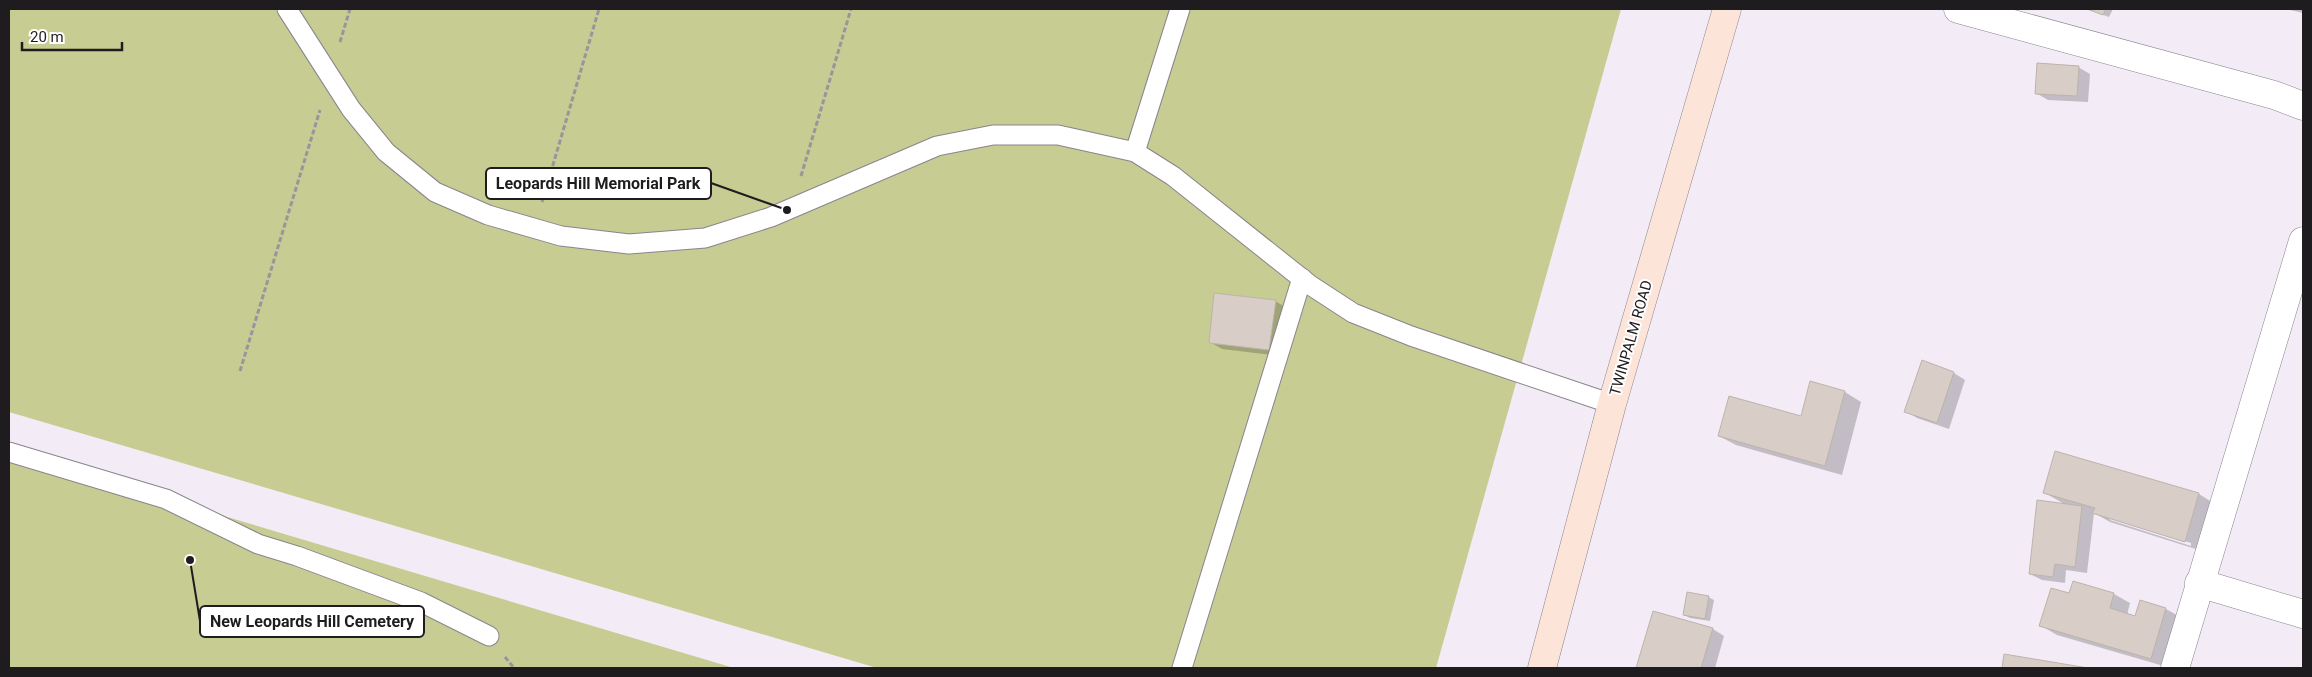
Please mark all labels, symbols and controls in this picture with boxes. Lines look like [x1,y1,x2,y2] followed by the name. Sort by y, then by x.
[22,20,122,52] scale bar
[30,28,64,46] text: 20 m
[486,168,711,199] callout: Leopards Hill Memorial Park
[496,174,701,193] text: Leopards Hill Memorial Park
[1606,278,1656,398] street label: TWINPALM ROAD
[200,606,424,637] callout: New Leopards Hill Cemetery
[210,612,415,631] text: New Leopards Hill Cemetery

